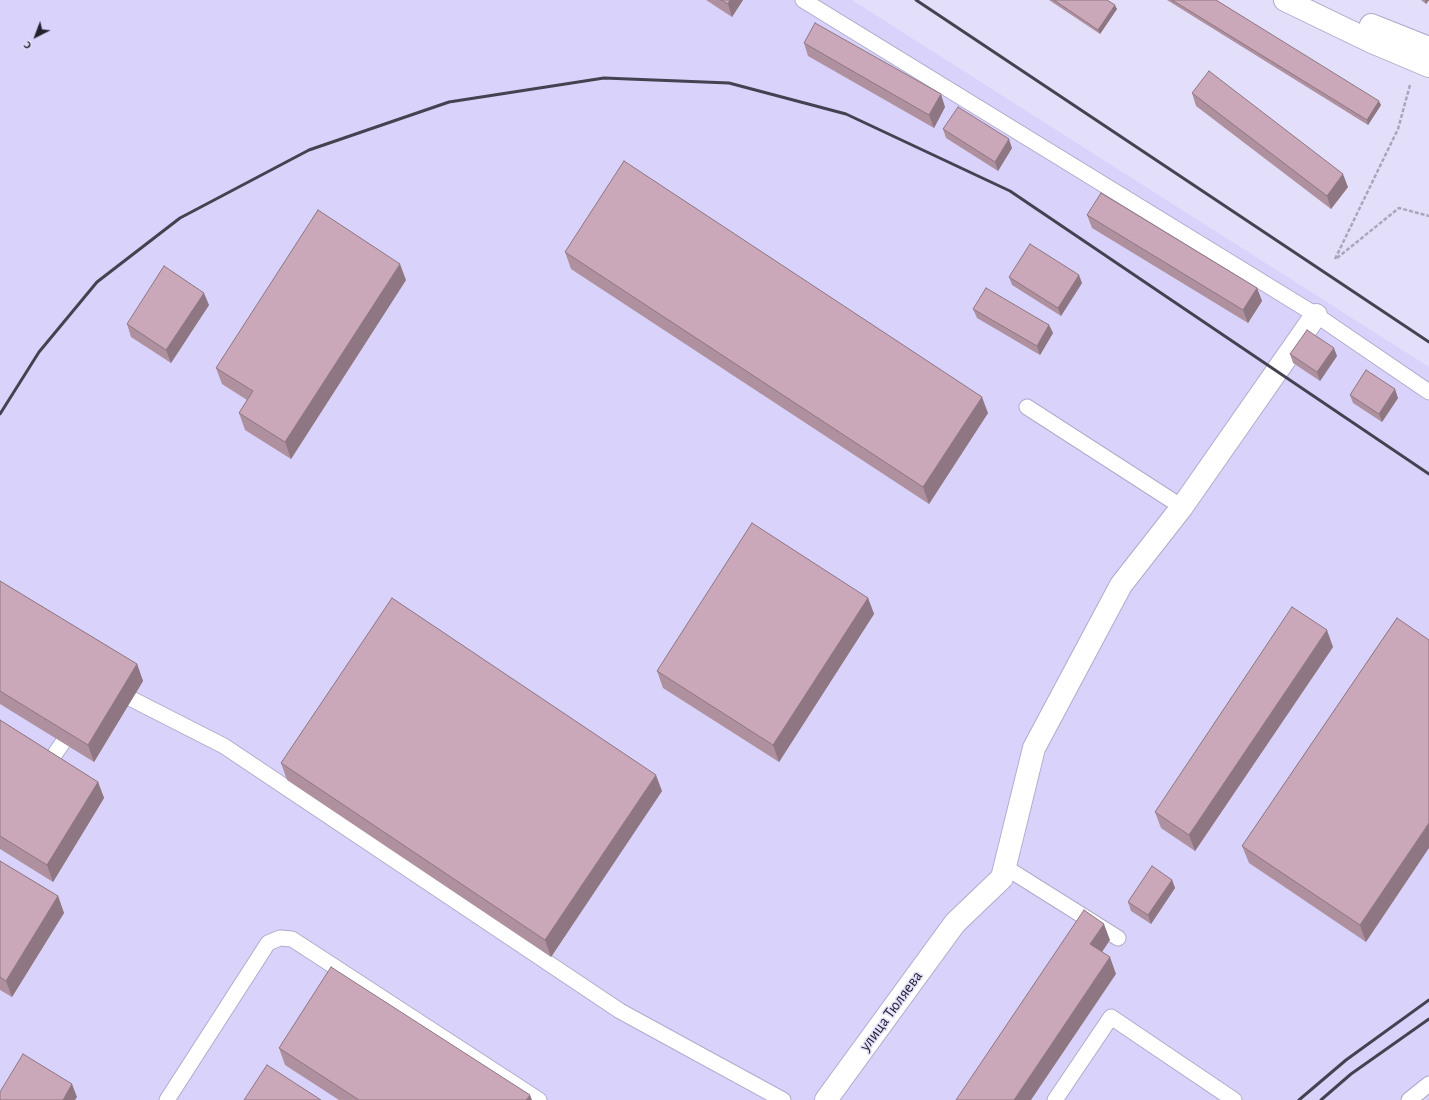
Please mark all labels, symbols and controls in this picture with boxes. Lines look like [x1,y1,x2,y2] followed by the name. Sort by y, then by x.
[16,16,56,56] north arrow
[22,39,34,51] text: С
[855,967,927,1055] street label: улица Тюляева

